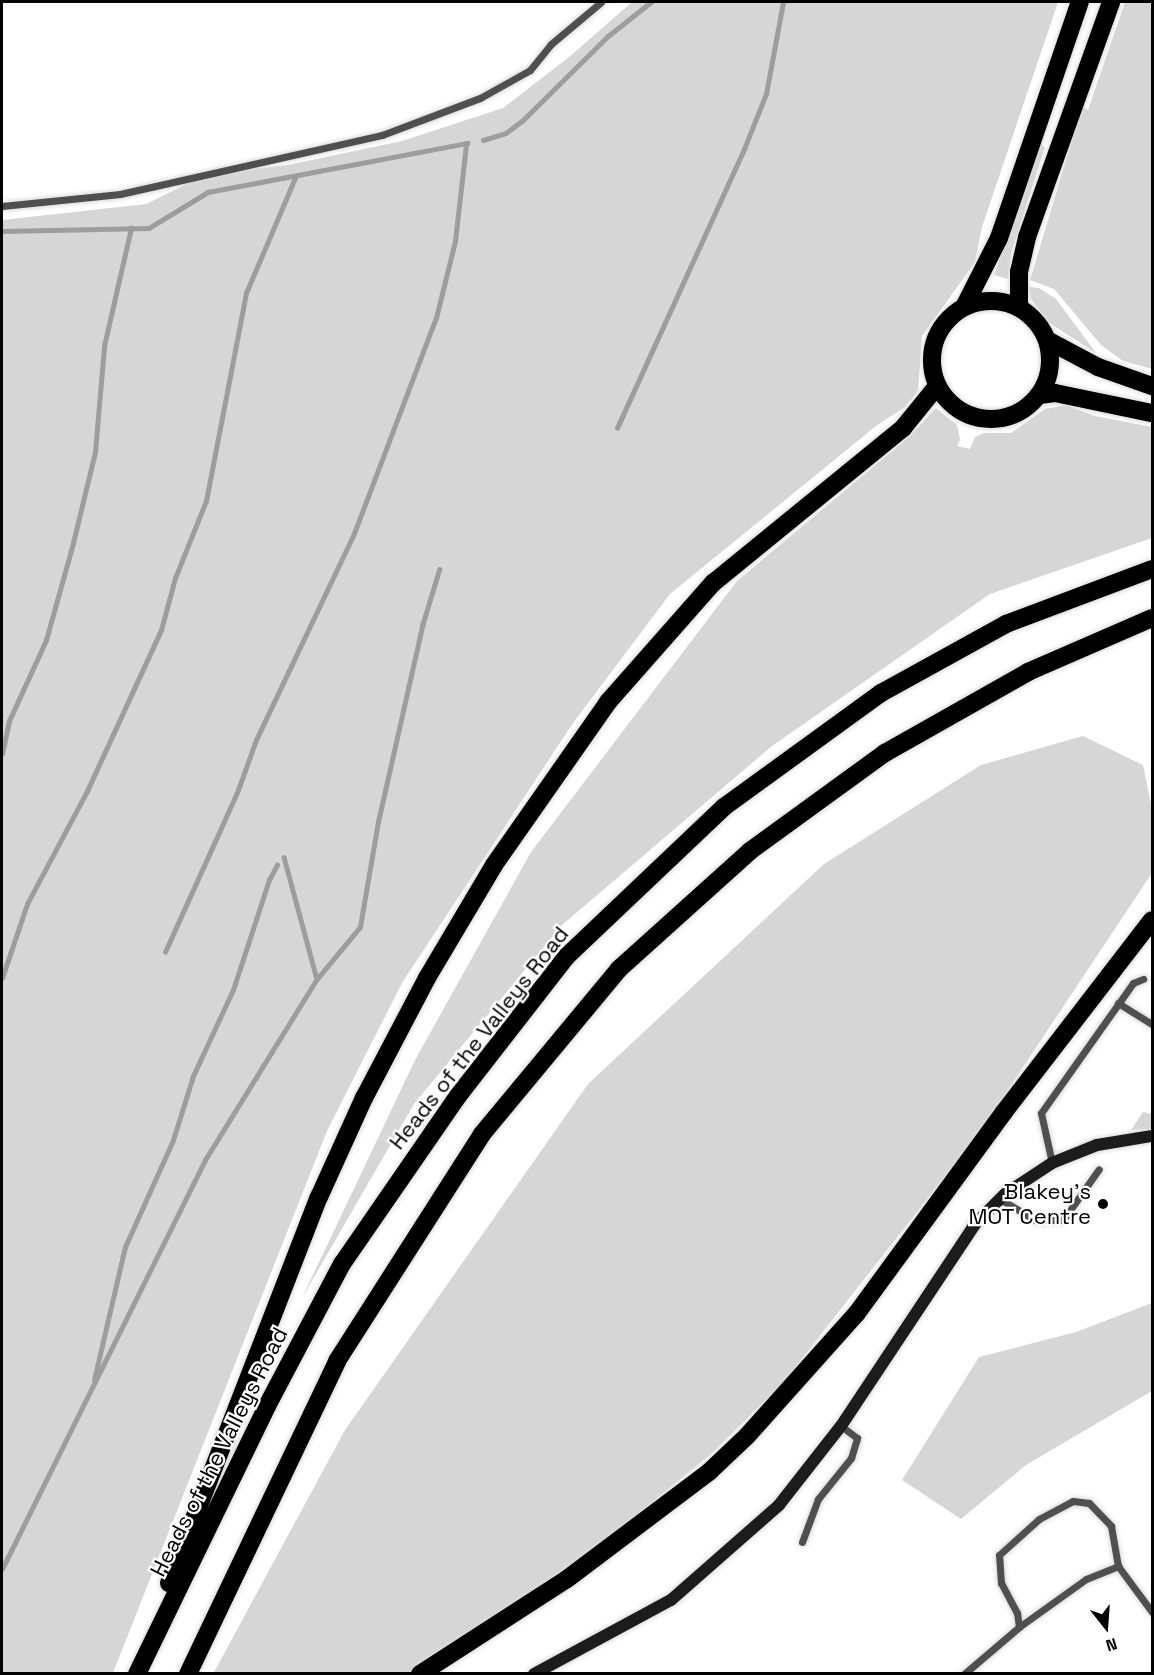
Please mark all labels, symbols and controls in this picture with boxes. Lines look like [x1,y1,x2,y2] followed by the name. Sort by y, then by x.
[384,921,574,1155] street label: Heads of the Valleys Road
[968,1178,1091,1230] place label: Blakey's MOT Centre
[1096,1197,1110,1211] marker: Blakey's MOT Centre
[145,1323,293,1581] street label: Heads of the Valleys Road
[1076,1597,1136,1657] north arrow
[1103,1633,1120,1656] text: N

